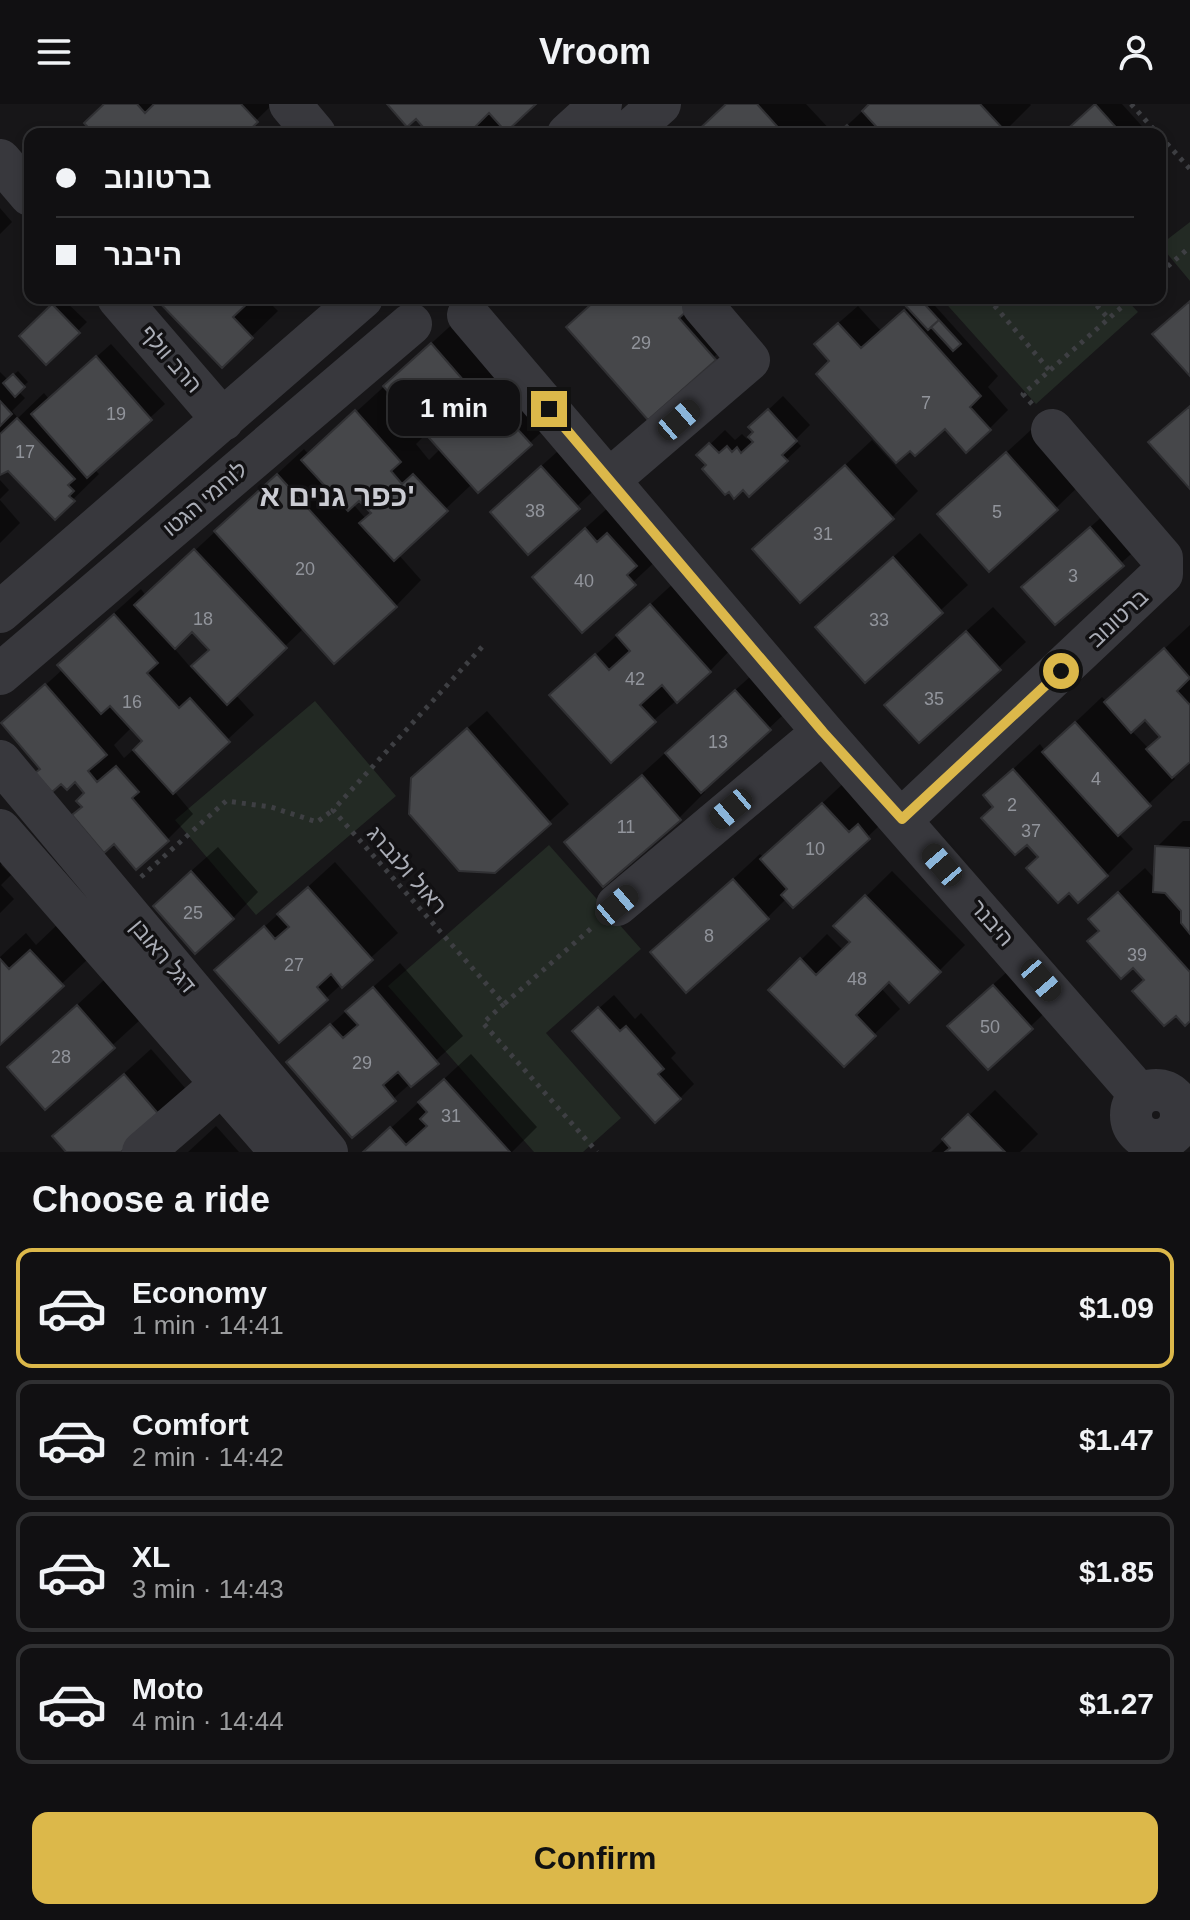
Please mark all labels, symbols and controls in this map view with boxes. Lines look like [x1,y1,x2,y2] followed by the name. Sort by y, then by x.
[32,30,76,74] icon: menu
[1114,30,1158,74] icon: person
[539,31,651,72] text: Vroom
[104,161,211,194] text: ברטונוב
[104,238,182,271] text: היבנר
[135,320,207,398] street label: הרב וולף
[631,333,651,353] house number: 29
[389,381,521,437] callout: 1 min
[531,391,567,427] route end
[420,393,488,423] text: 1 min
[921,393,931,413] house number: 7
[653,395,705,445] car
[106,404,126,424] house number: 19
[15,442,35,462] house number: 17
[158,457,252,541] street label: לוחמי הגטו
[259,479,415,512] district label: כפר גנים א'
[525,501,545,521] house number: 38
[992,502,1002,522] house number: 5
[813,524,833,544] house number: 31
[295,559,315,579] house number: 20
[1068,566,1078,586] house number: 3
[574,571,594,591] house number: 40
[1083,584,1153,652] street label: ברטונוב
[193,609,213,629] house number: 18
[869,610,889,630] house number: 33
[1043,653,1079,689] route start
[625,669,645,689] house number: 42
[924,689,944,709] house number: 35
[122,692,142,712] house number: 16
[708,732,728,752] house number: 13
[1091,769,1101,789] house number: 4
[705,784,757,834] car
[1007,795,1017,815] house number: 2
[617,817,635,837] house number: 11
[362,821,452,919] street label: ראול ולנברג
[1021,821,1041,841] house number: 37
[805,839,825,859] house number: 10
[917,839,967,891] car
[591,880,643,930] car
[965,895,1019,951] street label: היבנר
[183,903,203,923] house number: 25
[125,914,201,998] street label: דגל ראובן
[704,926,714,946] house number: 8
[1127,945,1147,965] house number: 39
[1016,954,1066,1006] car
[284,955,304,975] house number: 27
[847,969,867,989] house number: 48
[980,1017,1000,1037] house number: 50
[51,1047,71,1067] house number: 28
[352,1053,372,1073] house number: 29
[441,1106,461,1126] house number: 31
[32,1179,270,1220] text: Choose a ride
[36,1272,108,1344] icon: car
[132,1276,267,1309] text: Economy
[1079,1291,1154,1324] text: $1.09
[132,1310,284,1340] text: 1 min · 14:41
[36,1404,108,1476] icon: car
[132,1408,249,1441] text: Comfort
[1079,1423,1154,1456] text: $1.47
[132,1442,284,1472] text: 2 min · 14:42
[36,1536,108,1608] icon: car
[132,1540,170,1573] text: XL
[1079,1555,1154,1588] text: $1.85
[132,1574,284,1604] text: 3 min · 14:43
[36,1668,108,1740] icon: car
[132,1672,204,1705] text: Moto
[1079,1687,1154,1720] text: $1.27
[132,1706,284,1736] text: 4 min · 14:44
[32,1812,1158,1904] button: Confirm

